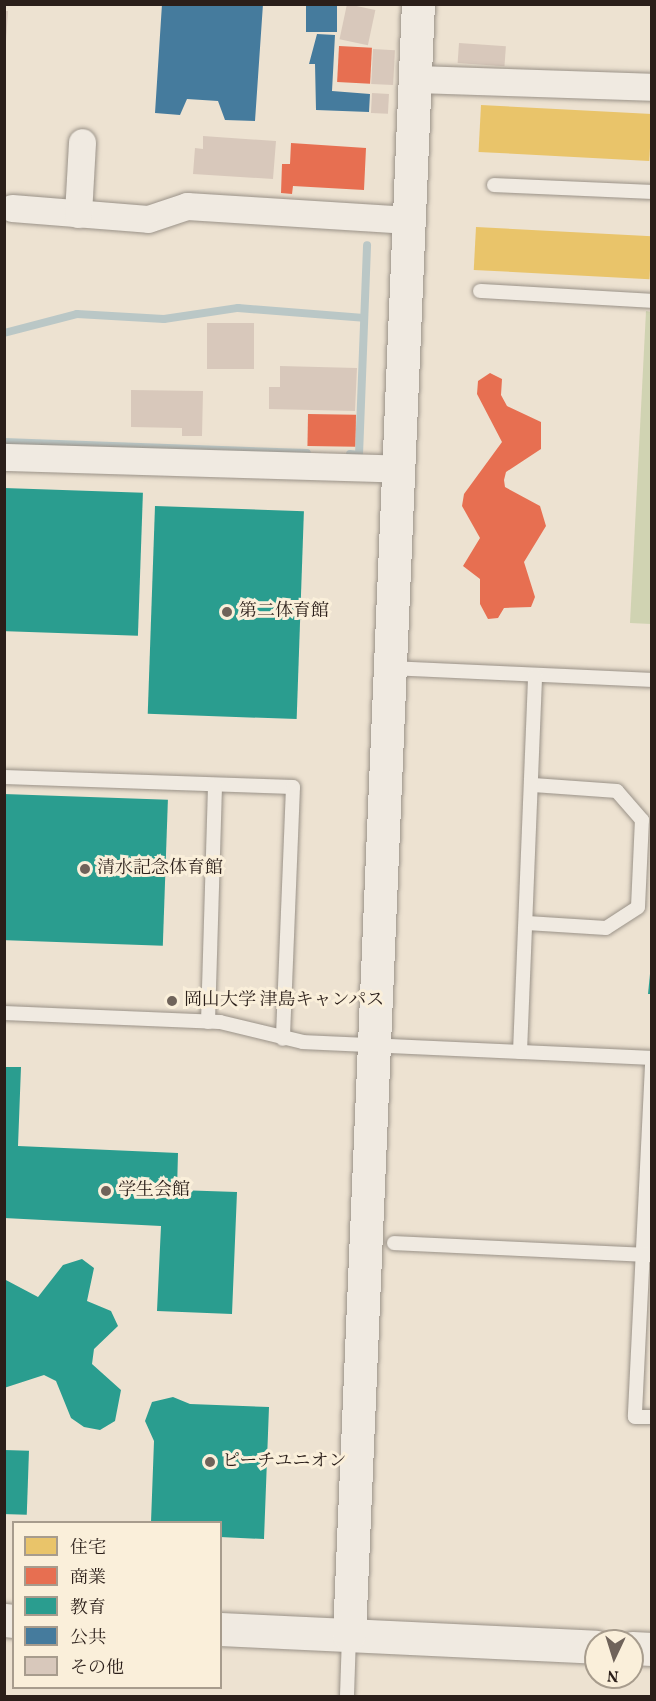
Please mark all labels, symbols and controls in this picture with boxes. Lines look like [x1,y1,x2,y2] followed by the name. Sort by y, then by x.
[239,601,329,623] place label: 第二体育館
[220,605,234,619] marker: 第二体育館
[97,858,223,880] place label: 清水記念体育館
[78,862,92,876] marker: 清水記念体育館
[184,990,386,1012] place label: 岡山大学 津島キャンパス
[165,994,179,1008] marker: 岡山大学 津島キャンパス
[118,1180,190,1202] place label: 学生会館
[99,1184,113,1198] marker: 学生会館
[222,1451,347,1473] place label: ピーチユニオン
[203,1455,217,1469] marker: ピーチユニオン
[12,1521,222,1689] legend
[70,1536,106,1561] text: 住宅
[70,1566,106,1591] text: 商業
[70,1596,106,1621] text: 教育
[70,1626,106,1651] text: 公共
[584,1629,644,1689] north arrow
[70,1656,124,1681] text: その他
[606,1664,619,1686] text: N

